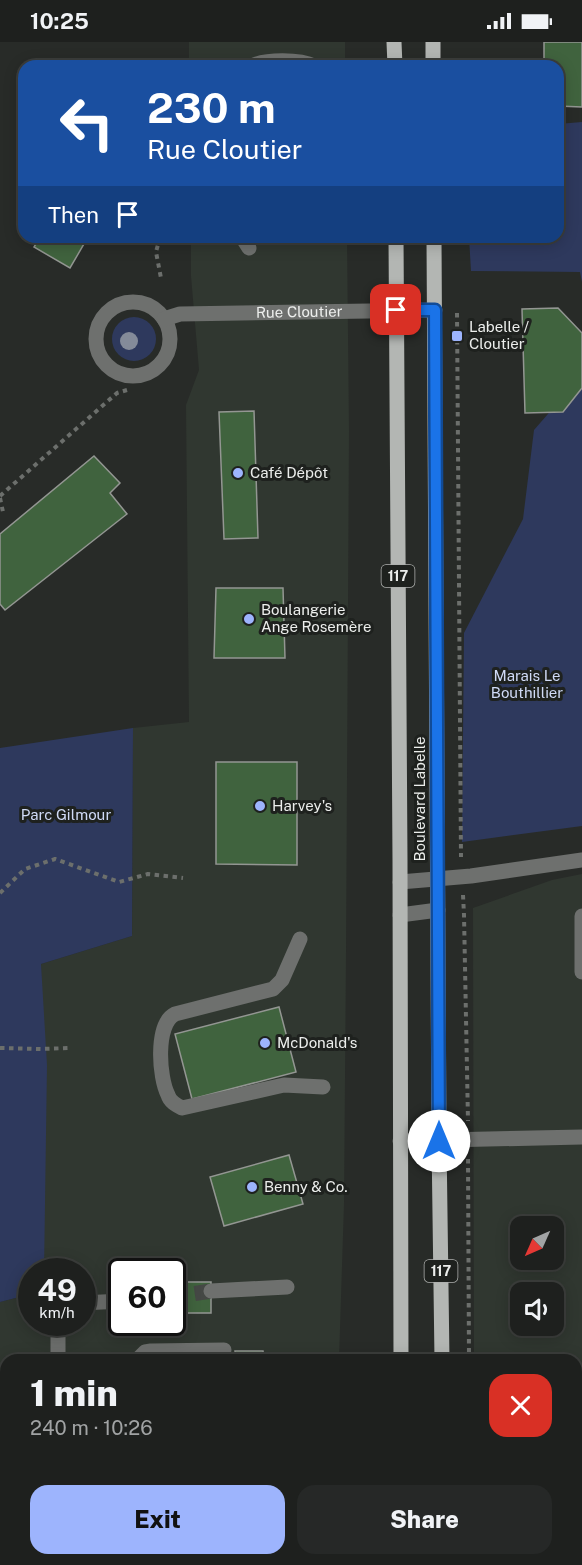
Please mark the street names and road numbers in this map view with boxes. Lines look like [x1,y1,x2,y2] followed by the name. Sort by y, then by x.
[256,302,343,321] street label: Rue Cloutier
[382,565,414,587] road number: 117
[411,736,428,862] street label: Boulevard Labelle
[424,1260,458,1282] road number: 117

